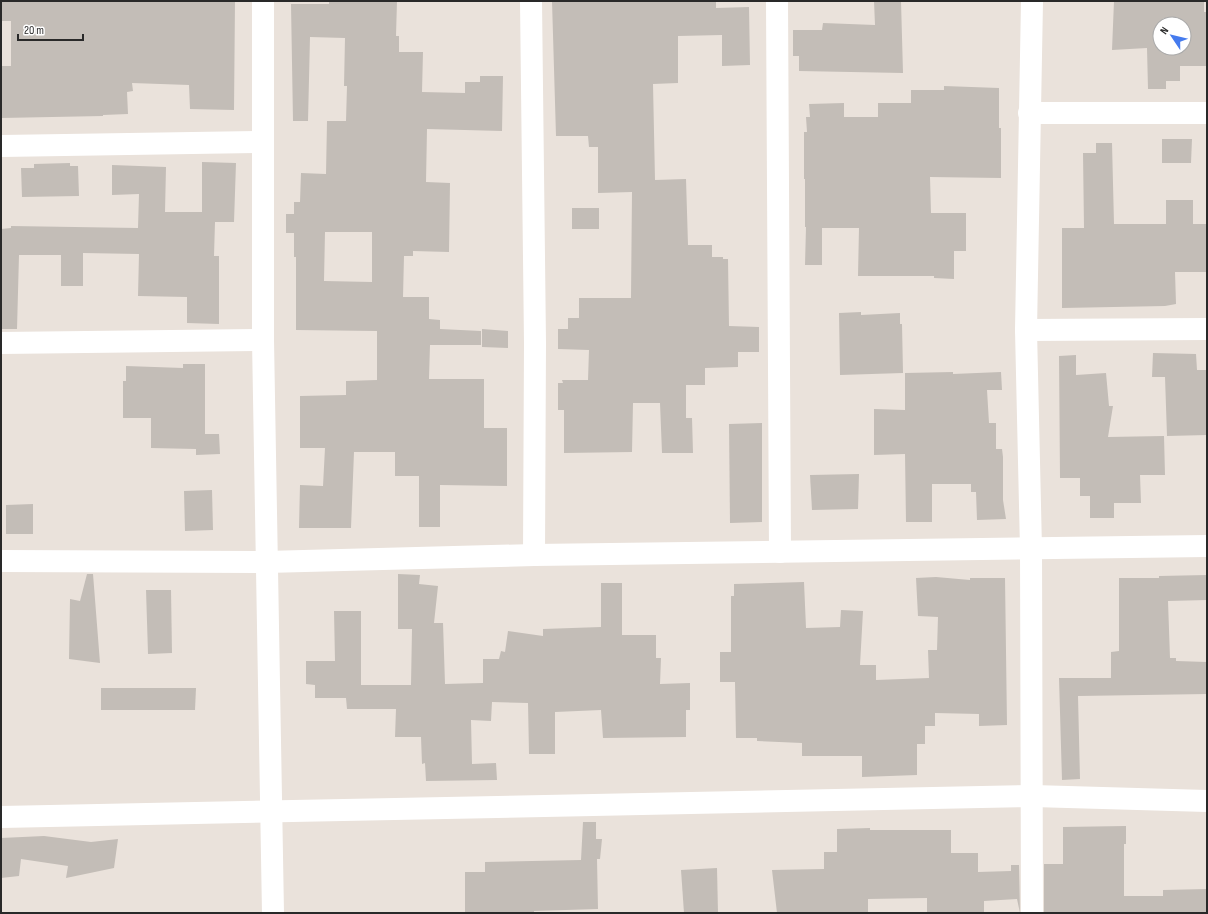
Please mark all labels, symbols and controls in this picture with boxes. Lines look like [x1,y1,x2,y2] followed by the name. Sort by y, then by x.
[18,16,83,42] scale bar
[1152,16,1192,56] north arrow
[24,23,44,38] text: 20 m
[1157,24,1171,37] text: N

